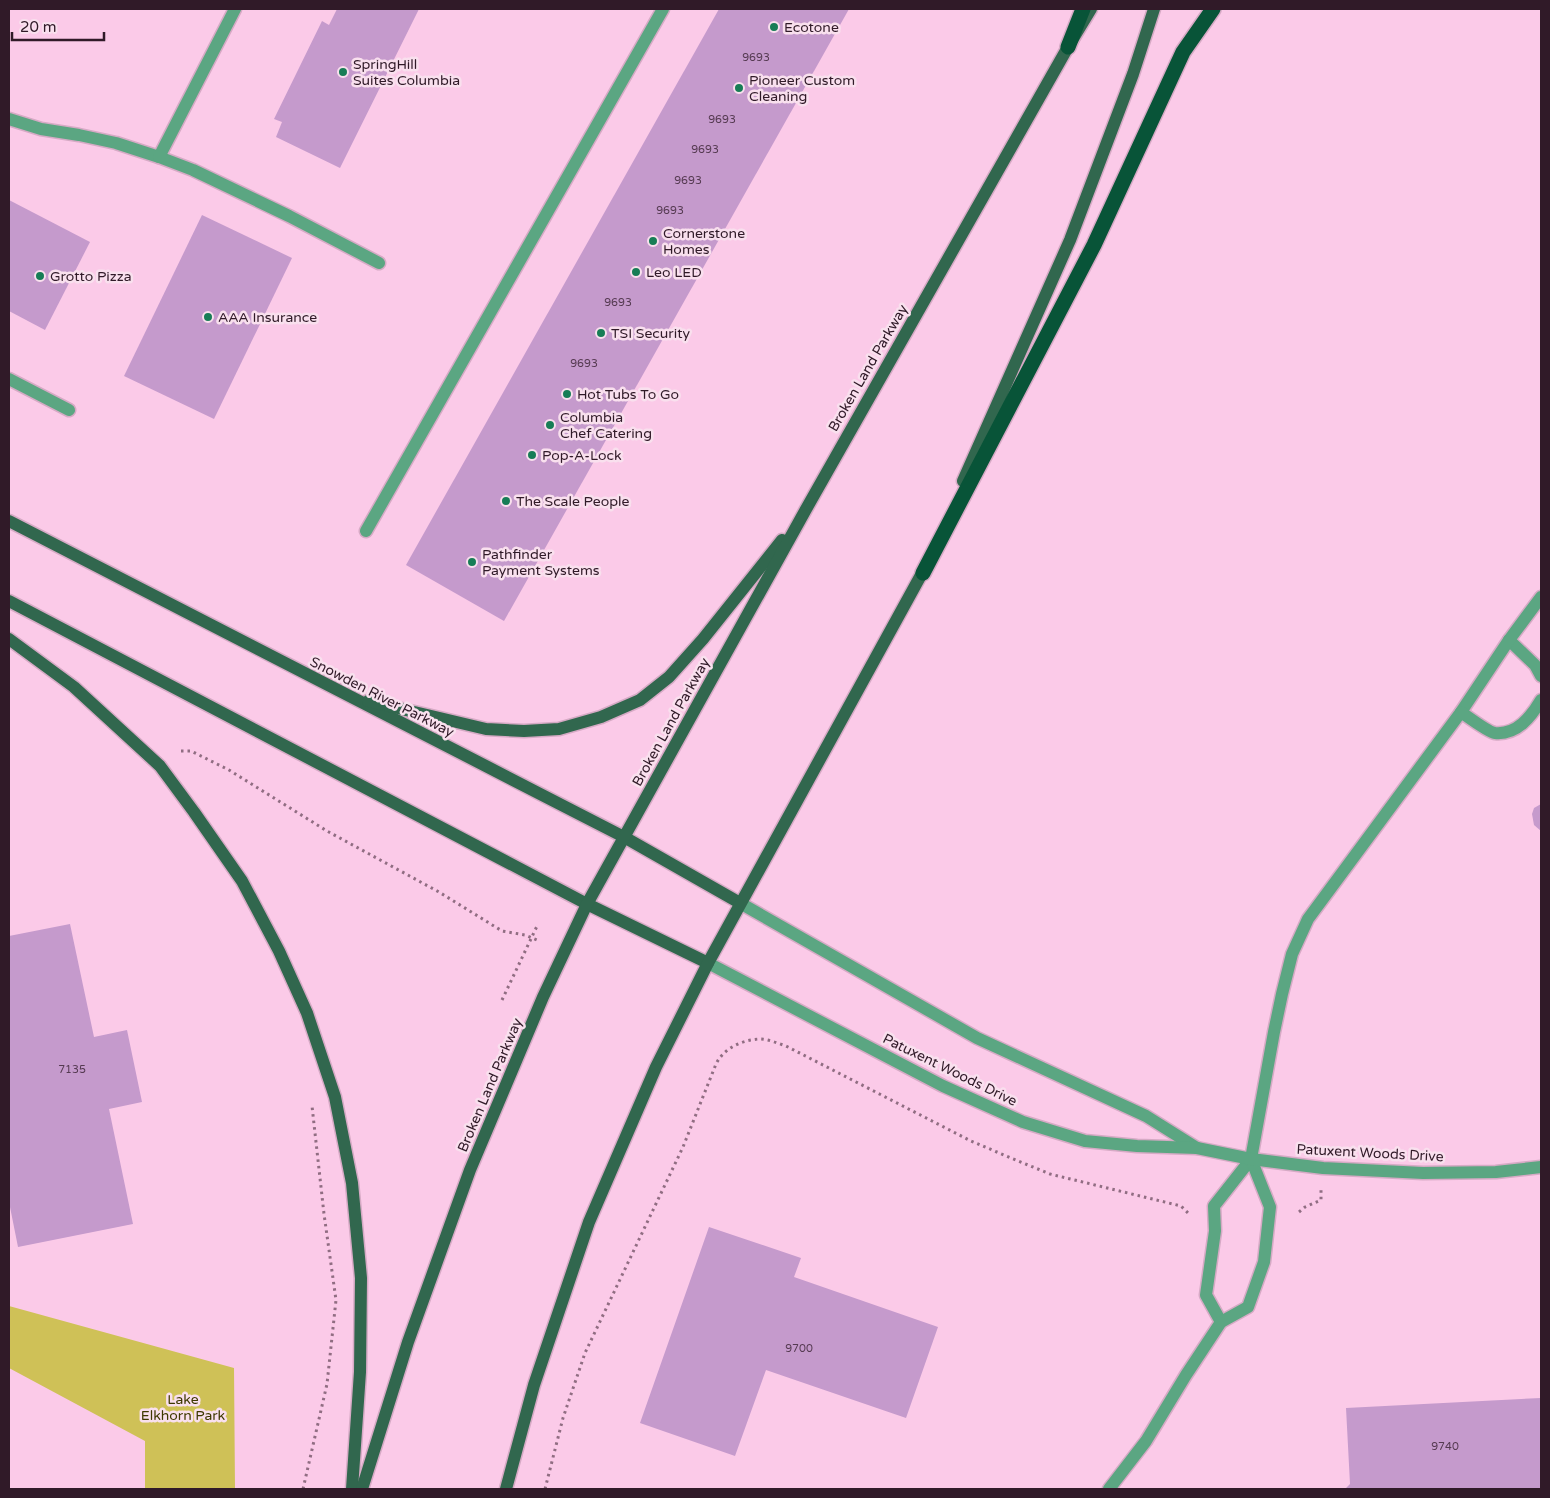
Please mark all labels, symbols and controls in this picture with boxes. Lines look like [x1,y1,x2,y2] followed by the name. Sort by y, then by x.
[12,10,105,42] scale bar
[20,18,57,36] text: 20 m
[784,19,839,36] place label: Ecotone
[768,21,780,33] marker: Ecotone
[742,51,770,64] house number: 9693
[353,56,460,89] place label: SpringHill Suites Columbia
[337,66,349,78] marker: SpringHill Suites Columbia
[749,72,855,105] place label: Pioneer Custom Cleaning
[733,82,745,94] marker: Pioneer Custom Cleaning
[708,113,736,126] house number: 9693
[691,143,719,156] house number: 9693
[674,174,702,187] house number: 9693
[656,204,684,217] house number: 9693
[663,225,745,258] place label: Cornerstone Homes
[647,235,659,247] marker: Cornerstone Homes
[646,264,702,281] place label: Leo LED
[630,266,642,278] marker: Leo LED
[50,268,132,285] place label: Grotto Pizza
[34,270,46,282] marker: Grotto Pizza
[604,296,632,309] house number: 9693
[825,301,912,435] street label: Broken Land Parkway
[218,309,317,326] place label: AAA Insurance
[202,311,214,323] marker: AAA Insurance
[611,325,690,342] place label: TSI Security
[595,327,607,339] marker: TSI Security
[570,357,598,370] house number: 9693
[577,386,679,403] place label: Hot Tubs To Go
[561,388,573,400] marker: Hot Tubs To Go
[560,409,652,442] place label: Columbia Chef Catering
[544,419,556,431] marker: Columbia Chef Catering
[542,447,622,464] place label: Pop-A-Lock
[526,449,538,461] marker: Pop-A-Lock
[516,493,630,510] place label: The Scale People
[500,495,512,507] marker: The Scale People
[482,546,600,579] place label: Pathfinder Payment Systems
[466,556,478,568] marker: Pathfinder Payment Systems
[307,653,457,741] street label: Snowden River Parkway
[629,655,714,789] street label: Broken Land Parkway
[454,1015,526,1155] street label: Broken Land Parkway
[880,1030,1020,1110] street label: Patuxent Woods Drive
[58,1063,86,1076] house number: 7135
[1296,1141,1444,1165] street label: Patuxent Woods Drive
[785,1342,813,1355] house number: 9700
[141,1391,226,1424] park label: Lake Elkhorn Park
[1431,1440,1459,1453] house number: 9740

